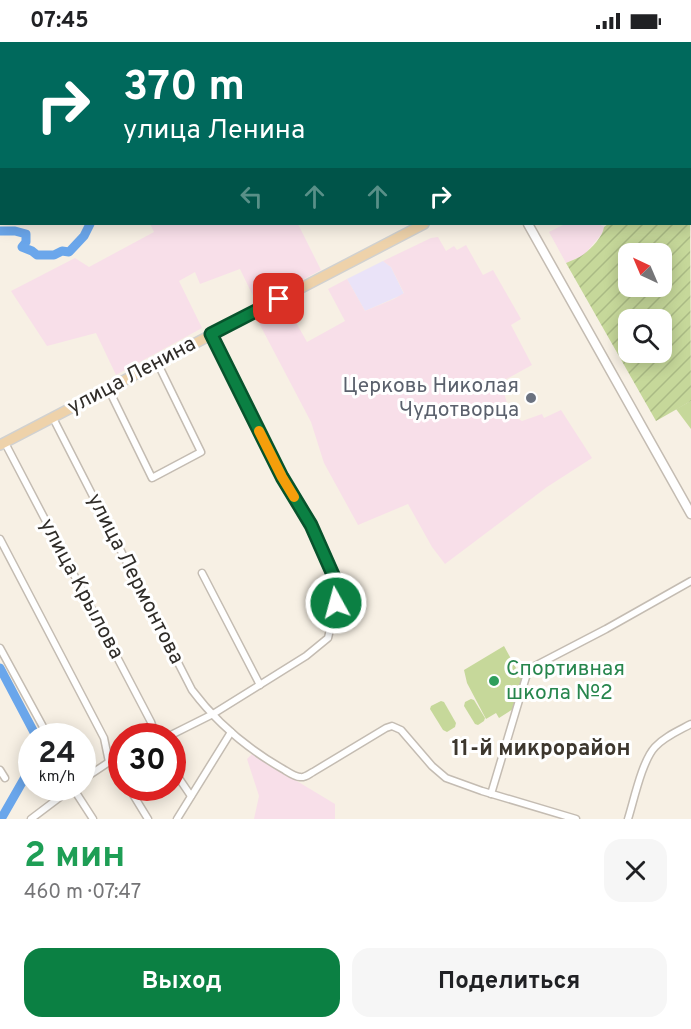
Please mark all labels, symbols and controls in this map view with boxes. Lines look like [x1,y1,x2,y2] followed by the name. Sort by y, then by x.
[30,8,89,35] text: 07:45
[123,62,245,115] text: 370 m
[24,66,102,144] icon: right
[123,114,305,148] text: улица Ленина
[235,180,268,213] icon: left
[298,180,331,213] icon: ahead
[361,180,394,213] icon: ahead
[424,180,457,213] icon: right
[618,243,672,297] north arrow
[618,243,672,363] map controls
[253,273,304,324] pin
[262,282,295,315] icon: arrive
[618,309,672,363] button: search
[63,331,201,421] street label: улица Ленина
[343,373,519,424] place label: Церковь Николая Чудотворца
[524,391,538,405] marker: Церковь Николая Чудотворца
[80,489,190,669] street label: улица Лермонтова
[33,514,129,664] street label: улица Крылова
[304,571,368,635] position arrow
[506,656,625,707] place label: Спортивная школа №2
[487,674,501,688] marker: Спортивная школа №2
[108,723,186,801] speed limit sign: 30
[38,736,76,773] text: 24
[451,736,631,763] district label: 11-й микрорайон
[39,768,75,787] text: km/h
[24,834,125,880] text: 2 мин
[604,839,667,902] button: close
[24,880,141,906] text: 460 m · 07:47
[24,948,340,1017] button: Выход
[352,948,667,1017] button: Поделиться

